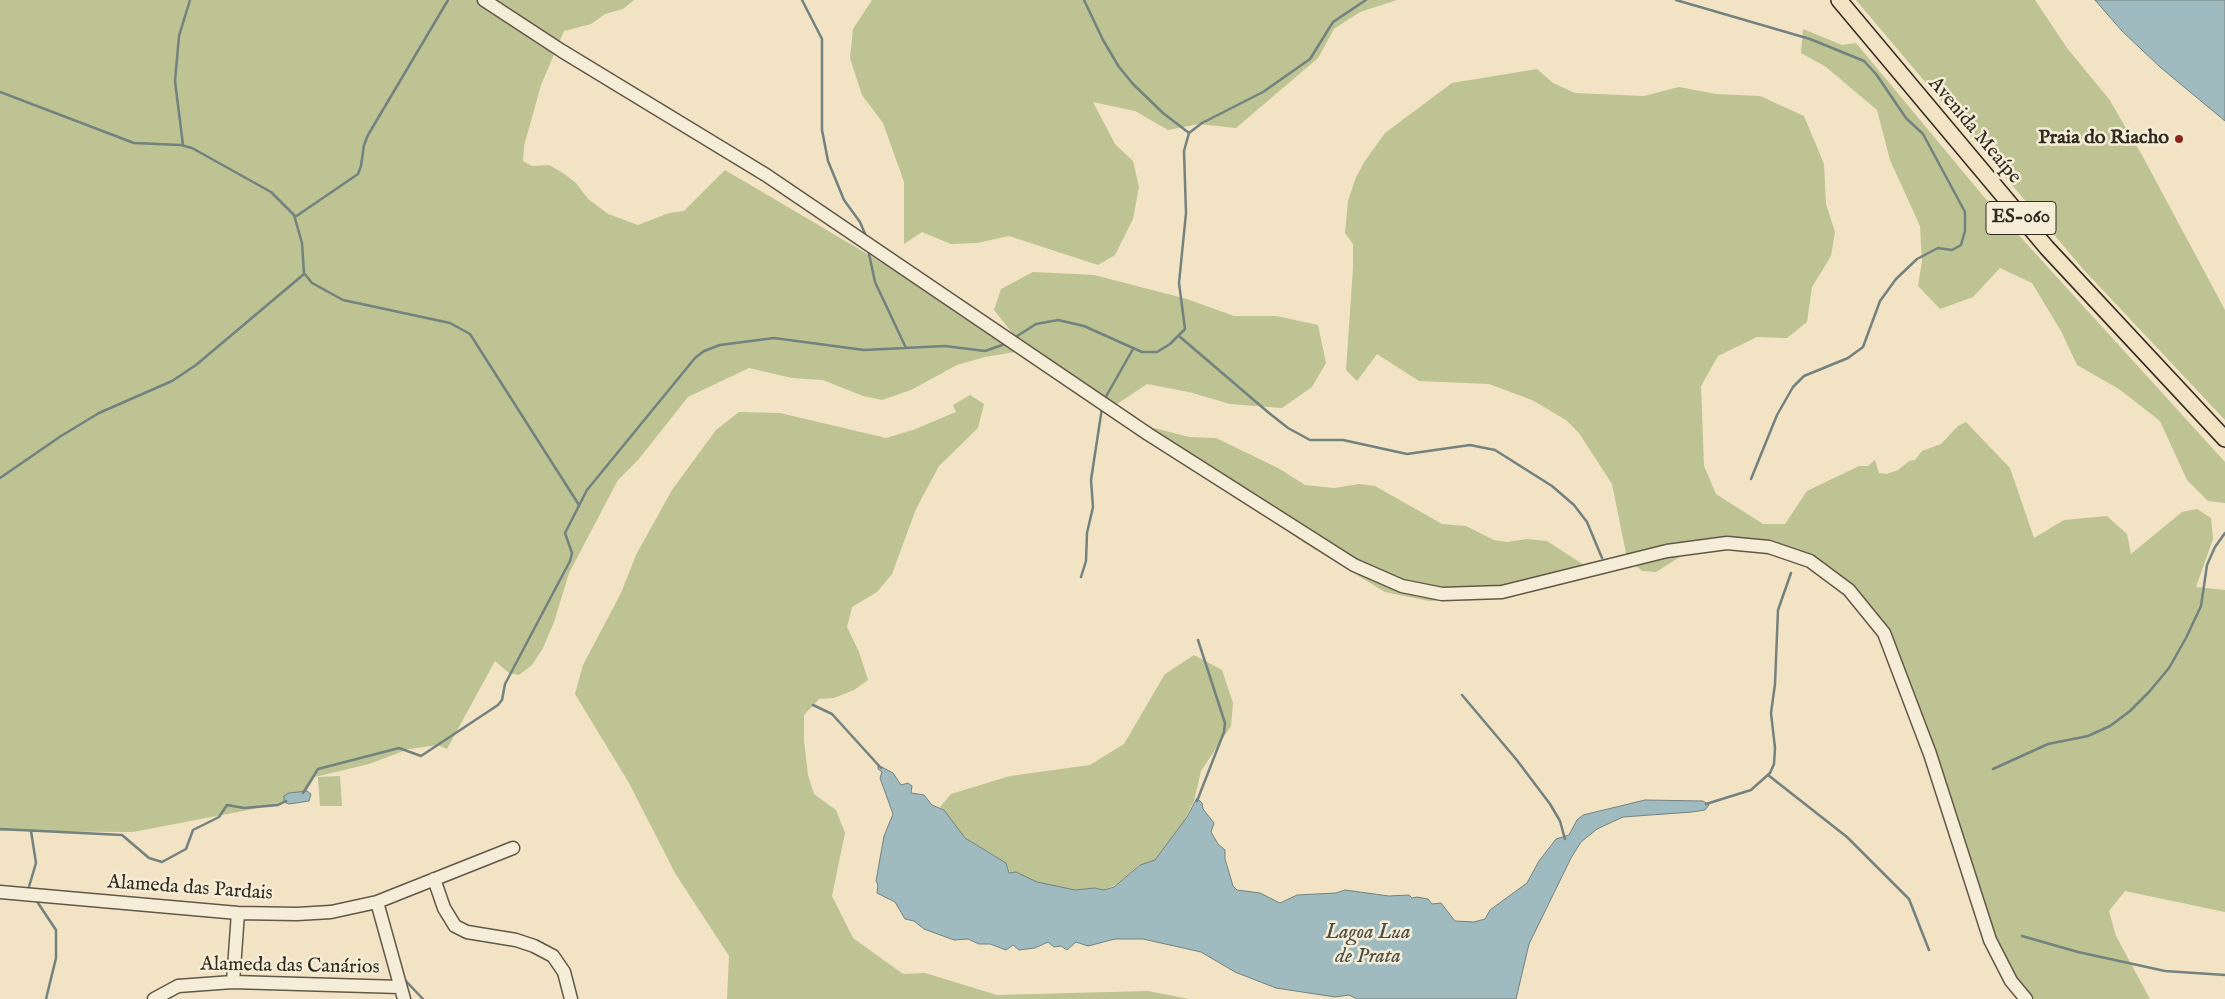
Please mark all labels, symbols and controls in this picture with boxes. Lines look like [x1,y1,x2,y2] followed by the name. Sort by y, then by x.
[1922,73,2026,189] street label: Avenida Meaípe
[2038,127,2169,151] place label: Praia do Riacho
[2173,133,2185,145] marker: Praia do Riacho
[1986,202,2056,234] road number: ES-060
[107,871,273,907] street label: Alameda das Pardais
[1325,921,1411,971] water label: Lagoa Lua de Prata
[200,953,380,981] street label: Alameda das Canários

